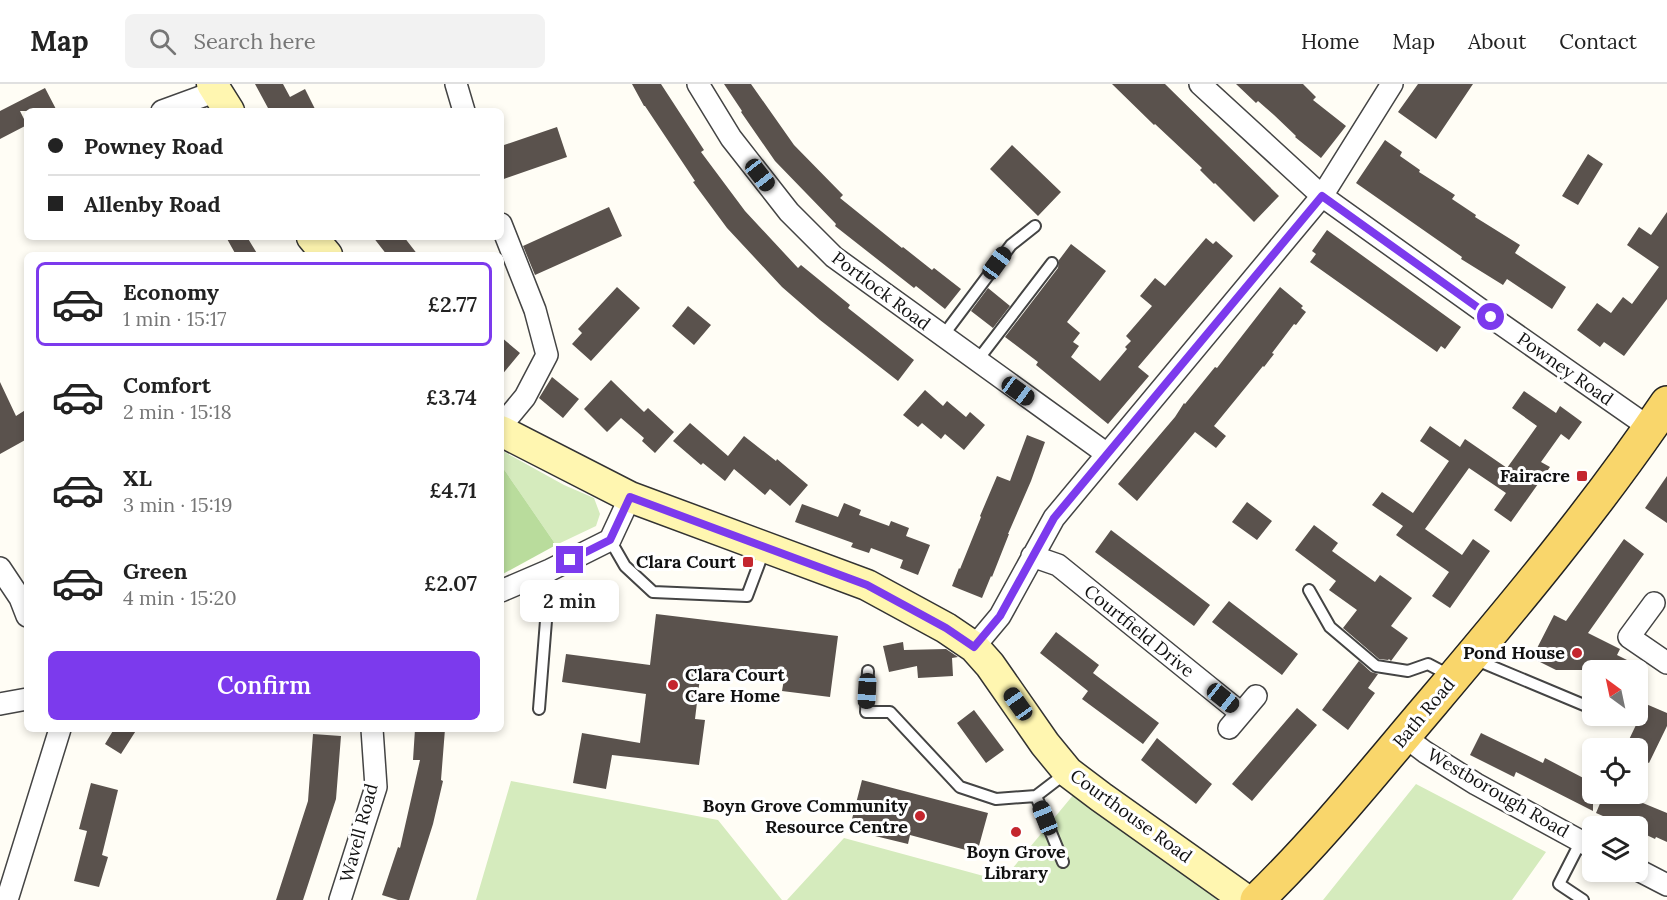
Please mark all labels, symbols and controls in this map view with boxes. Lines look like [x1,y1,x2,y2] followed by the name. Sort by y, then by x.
[125,14,545,68] search box
[30,23,89,59] text: Map
[146,25,179,58] icon: search
[194,27,316,55] text: Search here
[1301,28,1359,55] text: Home
[1392,28,1435,55] text: Map
[1468,28,1526,55] text: About
[1559,28,1637,55] text: Contact
[84,132,223,160] text: Powney Road
[742,155,778,195] car
[84,190,221,218] text: Allenby Road
[979,243,1015,283] car
[828,246,935,335] street label: Portlock Road
[51,277,105,331] icon: car
[123,278,219,306] text: Economy
[428,290,477,318] text: £2.77
[1477,303,1504,330] route start
[123,306,226,331] text: 1 min · 15:17
[1513,327,1618,410] street label: Powney Road
[51,370,105,424] icon: car
[123,371,211,399] text: Comfort
[998,373,1038,409] car
[426,383,477,411] text: £3.74
[123,399,232,424] text: 2 min · 15:18
[51,463,105,517] icon: car
[123,464,152,492] text: XL
[1500,464,1570,487] place label: Fairacre
[1575,469,1589,483] marker: Fairacre
[429,476,477,504] text: £4.71
[123,492,233,517] text: 3 min · 15:19
[556,546,583,573] route end
[636,550,737,573] place label: Clara Court
[741,555,755,569] marker: Clara Court
[51,556,105,610] icon: car
[123,557,188,585] text: Green
[424,569,477,597] text: £2.07
[1080,579,1199,682] street label: Courtfield Drive
[520,581,620,623] callout: 2 min
[123,585,237,610] text: 4 min · 15:20
[543,588,596,613] text: 2 min
[1463,641,1565,664] place label: Pond House
[1570,646,1584,660] marker: Pond House
[48,651,480,720] button: Confirm
[1582,660,1648,726] north arrow
[1582,660,1648,882] map controls
[685,663,785,707] place label: Clara Court Care Home
[857,673,877,709] car
[1388,673,1460,752] street label: Bath Road
[666,678,680,692] marker: Clara Court Care Home
[1203,680,1243,716] car
[1000,684,1036,724] car
[1582,738,1648,804] button: locate
[1423,743,1573,843] street label: Westborough Road
[1066,764,1197,868] street label: Courthouse Road
[334,781,383,885] street label: Wavell Road
[703,794,908,838] place label: Boyn Grove Community Resource Centre
[1030,798,1060,838] car
[913,809,927,823] marker: Boyn Grove Community Resource Centre
[1582,816,1648,882] button: layers
[1009,825,1023,839] marker: Boyn Grove Library
[966,840,1066,884] place label: Boyn Grove Library

